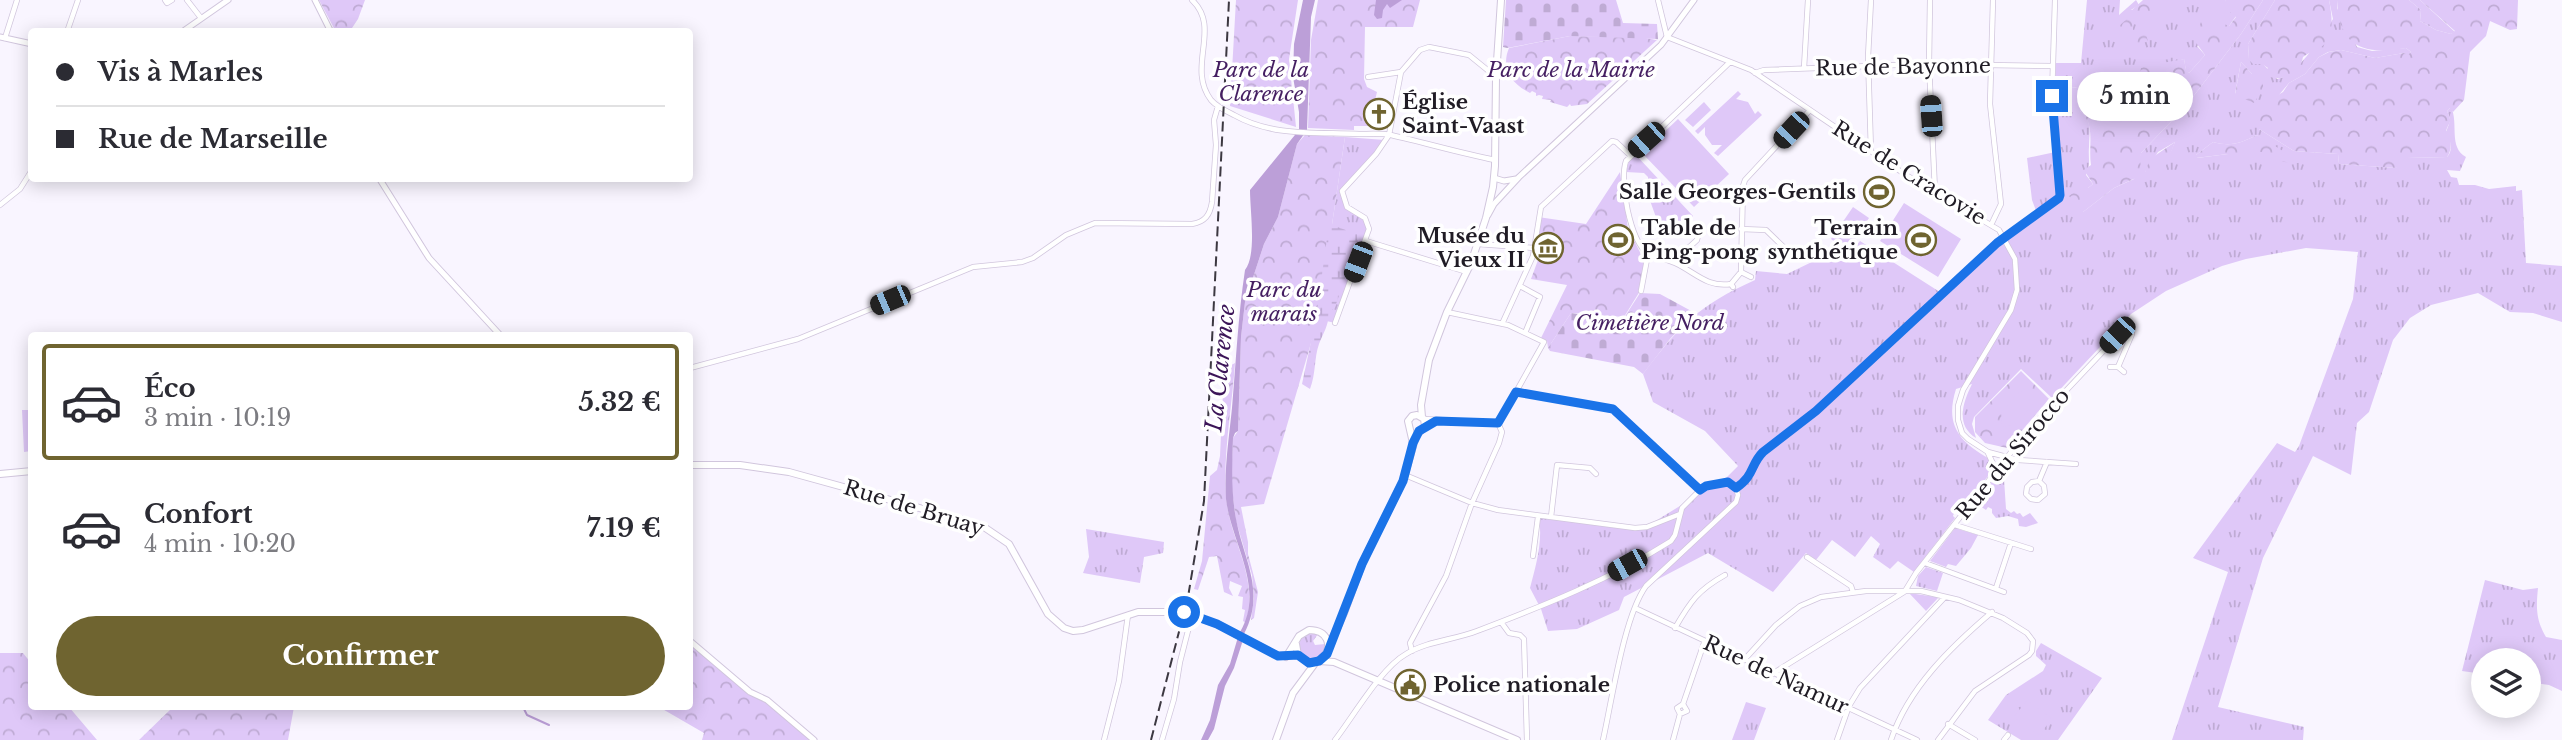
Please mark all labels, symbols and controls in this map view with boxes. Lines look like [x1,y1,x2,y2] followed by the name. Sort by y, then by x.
[1815,52,1991,82] street label: Rue de Bayonne
[98,56,263,88] text: Vis à Marles
[1212,57,1309,107] park label: Parc de la Clarence
[1486,57,1655,83] park label: Parc de la Mairie
[2076,72,2192,120] callout: 5 min
[2036,80,2068,112] route end
[2100,82,2170,110] text: 5 min
[1402,89,1524,139] place label: Église Saint-Vaast
[1920,94,1943,138] car
[1362,97,1396,131] church icon: Église Saint-Vaast
[1769,107,1814,153] car
[1827,115,1991,231] street label: Rue de Cracovie
[1624,118,1669,162] car
[98,123,328,155] text: Rue de Marseille
[1862,175,1896,209] sports icon: Salle Georges-Gentils
[1619,179,1856,205] place label: Salle Georges-Gentils
[1641,215,1759,265] place label: Table de Ping-pong
[1767,215,1898,265] place label: Terrain synthétique
[1417,223,1525,273] place label: Musée du Vieux II
[1601,223,1635,257] sports icon: Table de Ping-pong
[1904,223,1938,257] sports icon: Terrain synthétique
[1531,231,1565,265] museum icon: Musée du Vieux II
[1341,239,1376,285] car
[1246,277,1321,327] park label: Parc du marais
[867,282,914,318] car
[1199,303,1241,434] water label: La Clarence
[1576,310,1725,336] park label: Cimetière Nord
[2095,312,2140,358] car
[60,371,123,434] icon: car
[144,372,196,404] text: Éco
[1951,383,2075,525] street label: Rue du Sirocco
[579,386,661,418] text: 5.32 €
[144,404,291,432] text: 3 min · 10:19
[841,474,988,542] street label: Rue de Bruay
[60,497,123,560] icon: car
[144,498,253,530] text: Confort
[587,512,661,544] text: 7.19 €
[144,530,296,558] text: 4 min · 10:20
[1604,546,1651,584] car
[1168,596,1200,628] route start
[56,616,665,696] button: Confirmer
[1699,630,1853,720] street label: Rue de Namur
[2471,648,2541,718] map controls
[2471,648,2541,718] button: layers
[1393,668,1427,702] public building icon: Police nationale
[1433,672,1610,698] place label: Police nationale

